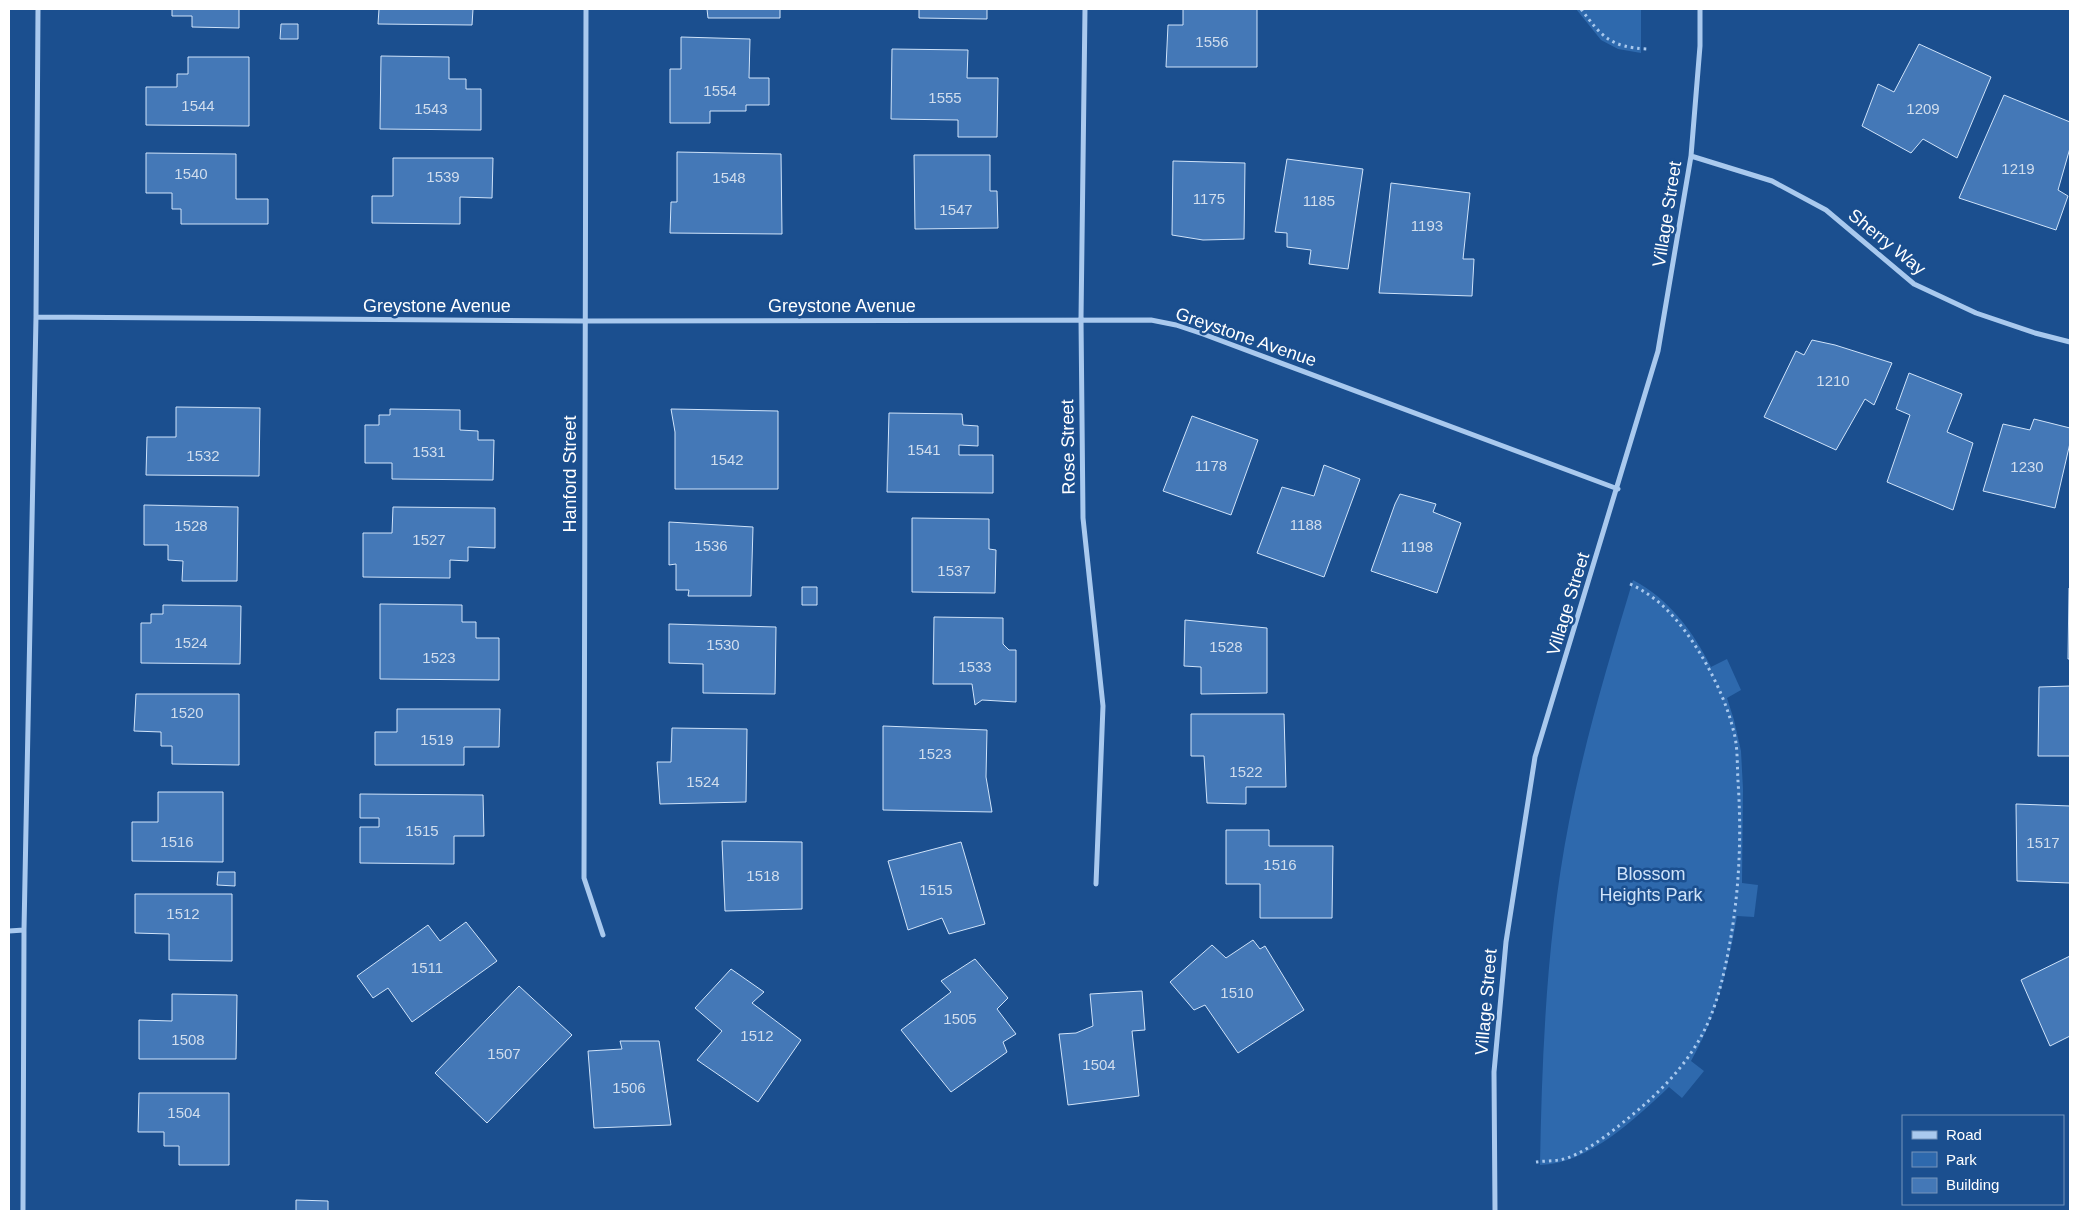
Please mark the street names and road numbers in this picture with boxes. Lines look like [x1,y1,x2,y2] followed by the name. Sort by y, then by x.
[1649,160,1685,268] street label: Village Street
[1844,205,1930,279] street label: Sherry Way
[363,296,511,316] street label: Greystone Avenue
[768,296,916,316] street label: Greystone Avenue
[1173,303,1319,371] street label: Greystone Avenue
[1057,399,1079,495] street label: Rose Street
[560,415,580,533] street label: Hanford Street
[1543,550,1593,658] street label: Village Street
[1471,948,1501,1056] street label: Village Street

